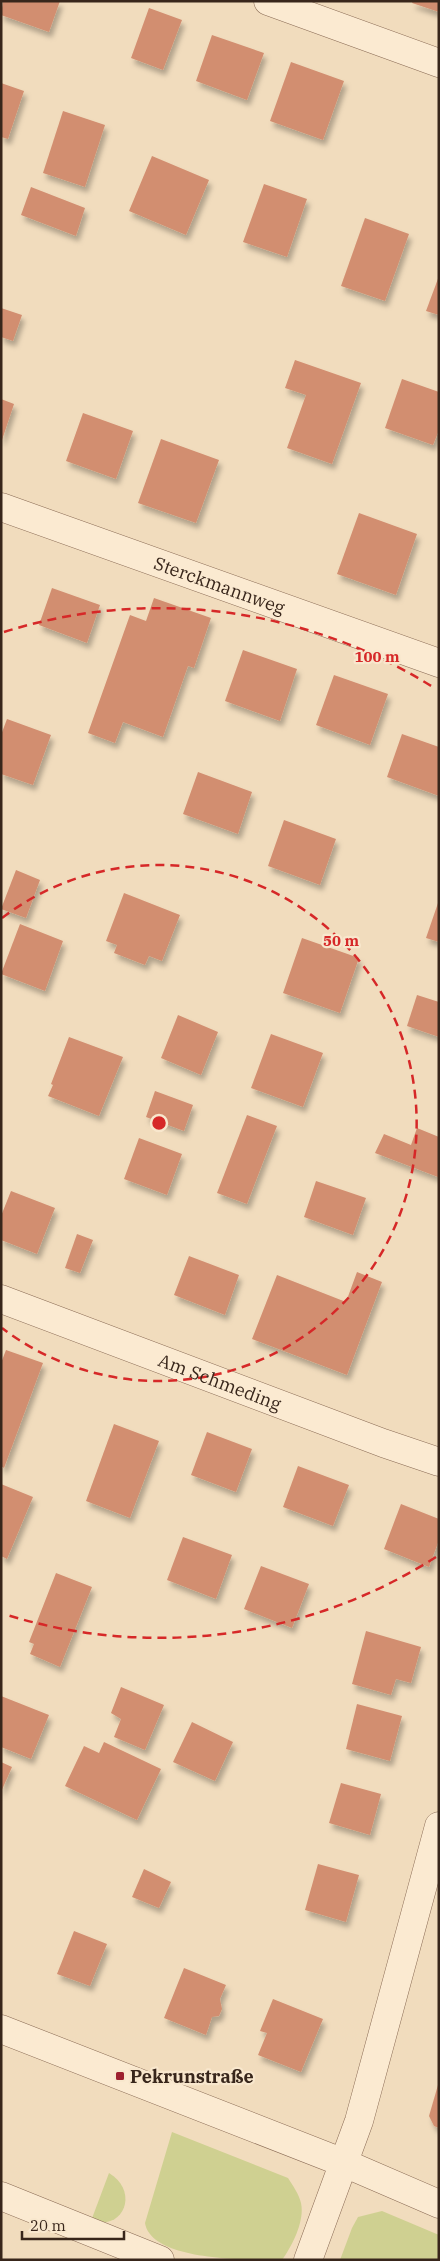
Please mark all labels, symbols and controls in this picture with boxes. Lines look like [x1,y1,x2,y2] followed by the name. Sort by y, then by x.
[151,551,288,619] street label: Sterckmannweg
[354,647,400,666] text: 100 m
[323,931,359,950] text: 50 m
[150,1114,168,1132] centre of rings
[155,1348,285,1415] street label: Am Schmeding
[130,2065,254,2088] place label: Pekrunstraße
[114,2070,126,2082] marker: Pekrunstraße
[22,2208,125,2240] scale bar
[30,2216,66,2235] text: 20 m

